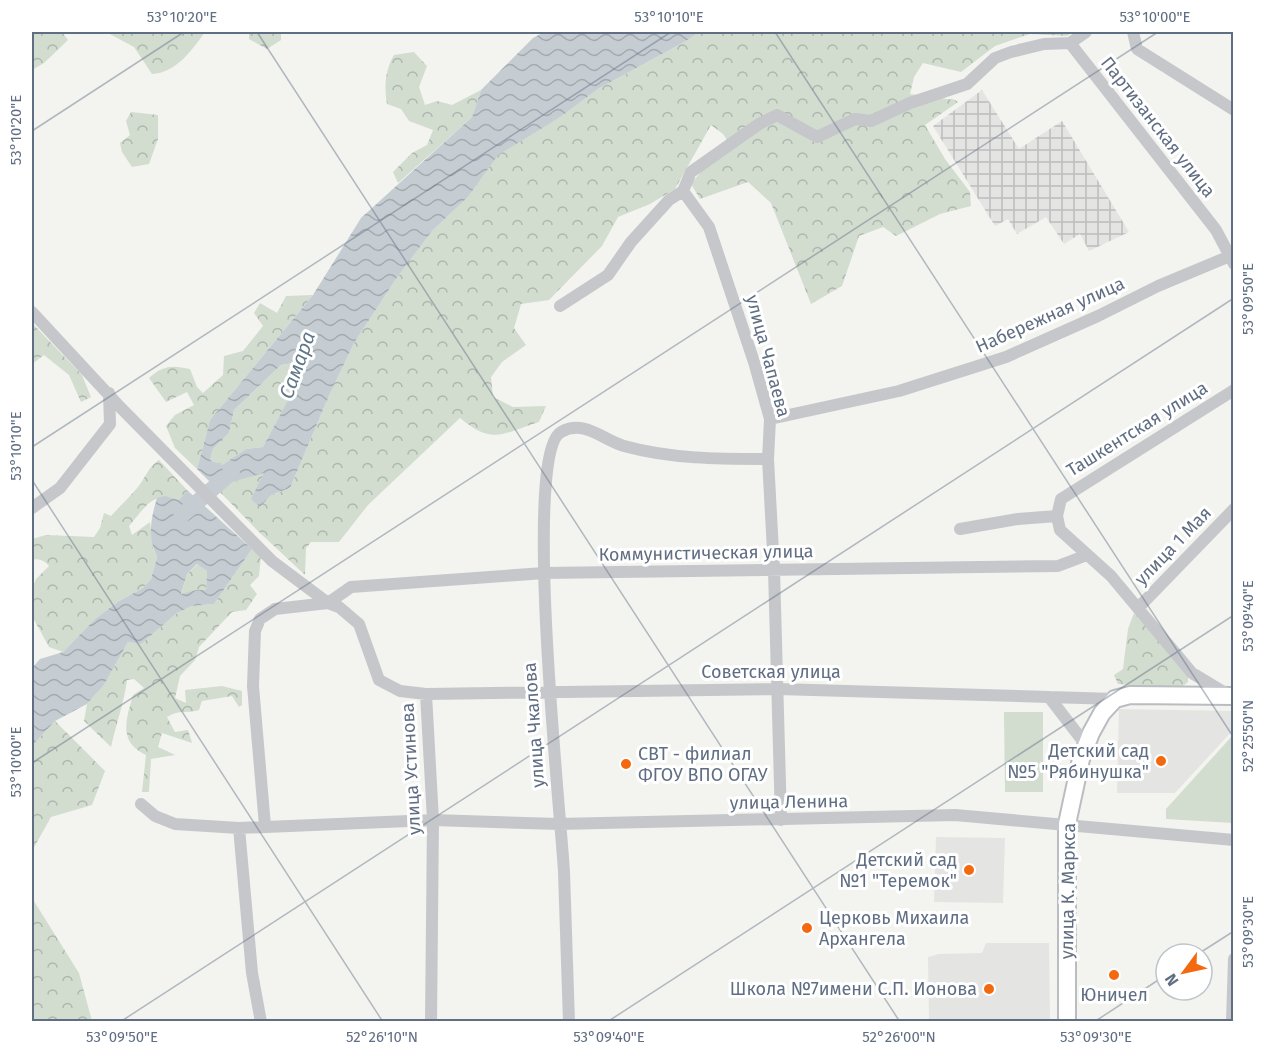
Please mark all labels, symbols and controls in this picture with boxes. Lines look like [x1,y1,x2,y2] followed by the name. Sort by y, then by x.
[147,8,217,26] text: 53°10'20"E
[634,8,704,26] text: 53°10'10"E
[1119,8,1191,26] text: 53°10'00"E
[1096,52,1220,202] street label: Партизанская улица
[7,95,25,165] text: 53°10'20"E
[1239,263,1257,335] text: 53°09'50"E
[972,272,1128,358] street label: Набережная улица
[741,292,795,420] street label: улица Чапаева
[274,328,320,402] water label: Самара
[1062,377,1212,481] street label: Ташкентская улица
[7,411,25,481] text: 53°10'10"E
[1130,502,1216,590] street label: улица 1 Мая
[598,540,814,566] street label: Коммунистическая улица
[1239,580,1257,652] text: 53°09'40"E
[701,661,841,683] street label: Советская улица
[519,662,549,788] street label: улица Чкалова
[1239,700,1257,772] text: 52°25'50"N
[397,702,425,836] street label: улица Устинова
[7,726,25,798] text: 53°10'00"E
[1007,740,1149,783] place label: Детский сад №5 "Рябинушка"
[638,743,768,786] place label: СВТ - филиал ФГОУ ВПО ОГАУ
[1154,754,1168,768] marker: Детский сад №5 "Рябинушка"
[619,757,633,771] marker: СВТ - филиал ФГОУ ВПО ОГАУ
[730,790,848,814] street label: улица Ленина
[1056,823,1080,959] street label: улица К. Маркса
[839,849,957,892] place label: Детский сад №1 "Теремок"
[962,863,976,877] marker: Детский сад №1 "Теремок"
[1239,896,1257,968] text: 53°09'30"E
[819,907,969,950] place label: Церковь Михаила Архангела
[800,921,814,935] marker: Церковь Михаила Архангела
[1154,942,1214,1002] north arrow
[1107,968,1121,982] marker: Юничел
[1161,970,1183,990] text: N
[730,978,977,1000] place label: Школа №7имени С.П. Ионова
[982,982,996,996] marker: Школа №7имени С.П. Ионова
[1080,984,1148,1006] place label: Юничел
[86,1028,158,1046] text: 53°09'50"E
[346,1028,418,1046] text: 52°26'10"N
[573,1028,645,1046] text: 53°09'40"E
[862,1028,936,1046] text: 52°26'00"N
[1060,1028,1132,1046] text: 53°09'30"E

